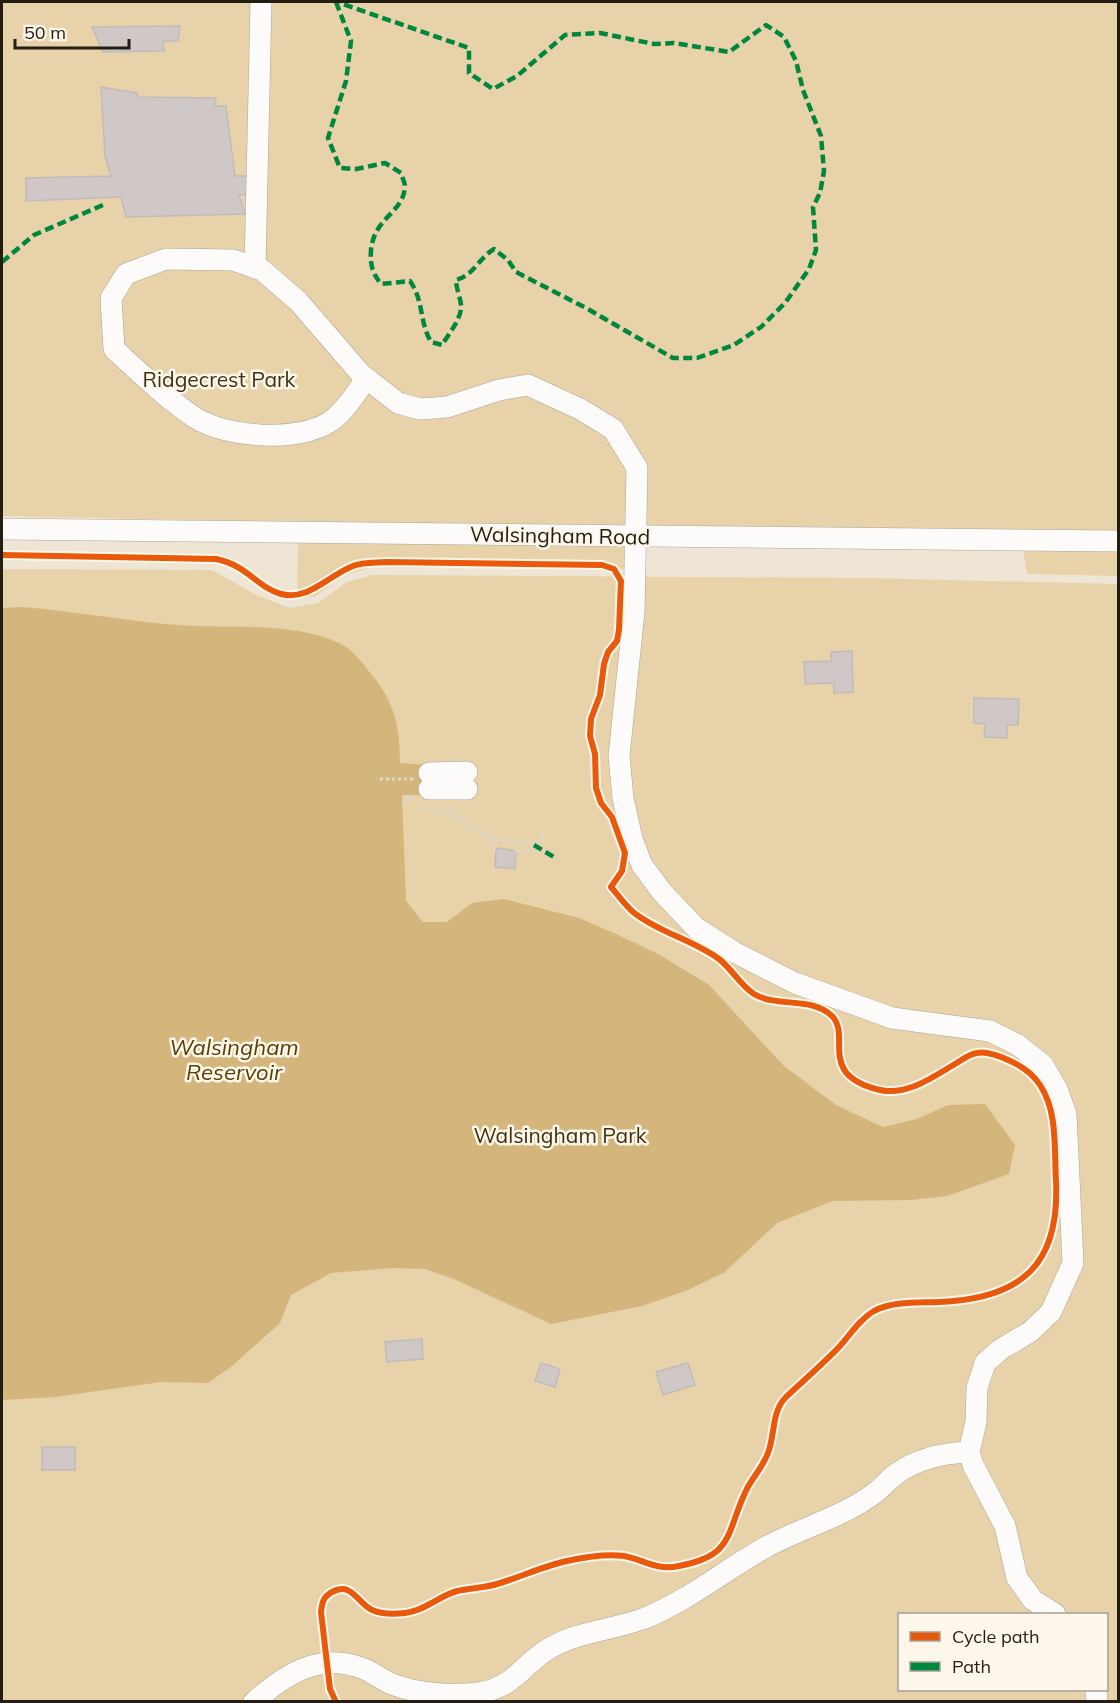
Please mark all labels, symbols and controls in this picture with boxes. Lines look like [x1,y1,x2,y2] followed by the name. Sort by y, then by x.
[15,12,129,50] scale bar
[24,21,66,44] text: 50 m
[143,366,296,392] park label: Ridgecrest Park
[470,520,650,550] street label: Walsingham Road
[169,1033,299,1086] water label: Walsingham Reservoir
[473,1122,647,1148] park label: Walsingham Park
[898,1613,1108,1691] legend
[952,1625,1039,1648] text: Cycle path
[952,1655,991,1678] text: Path

